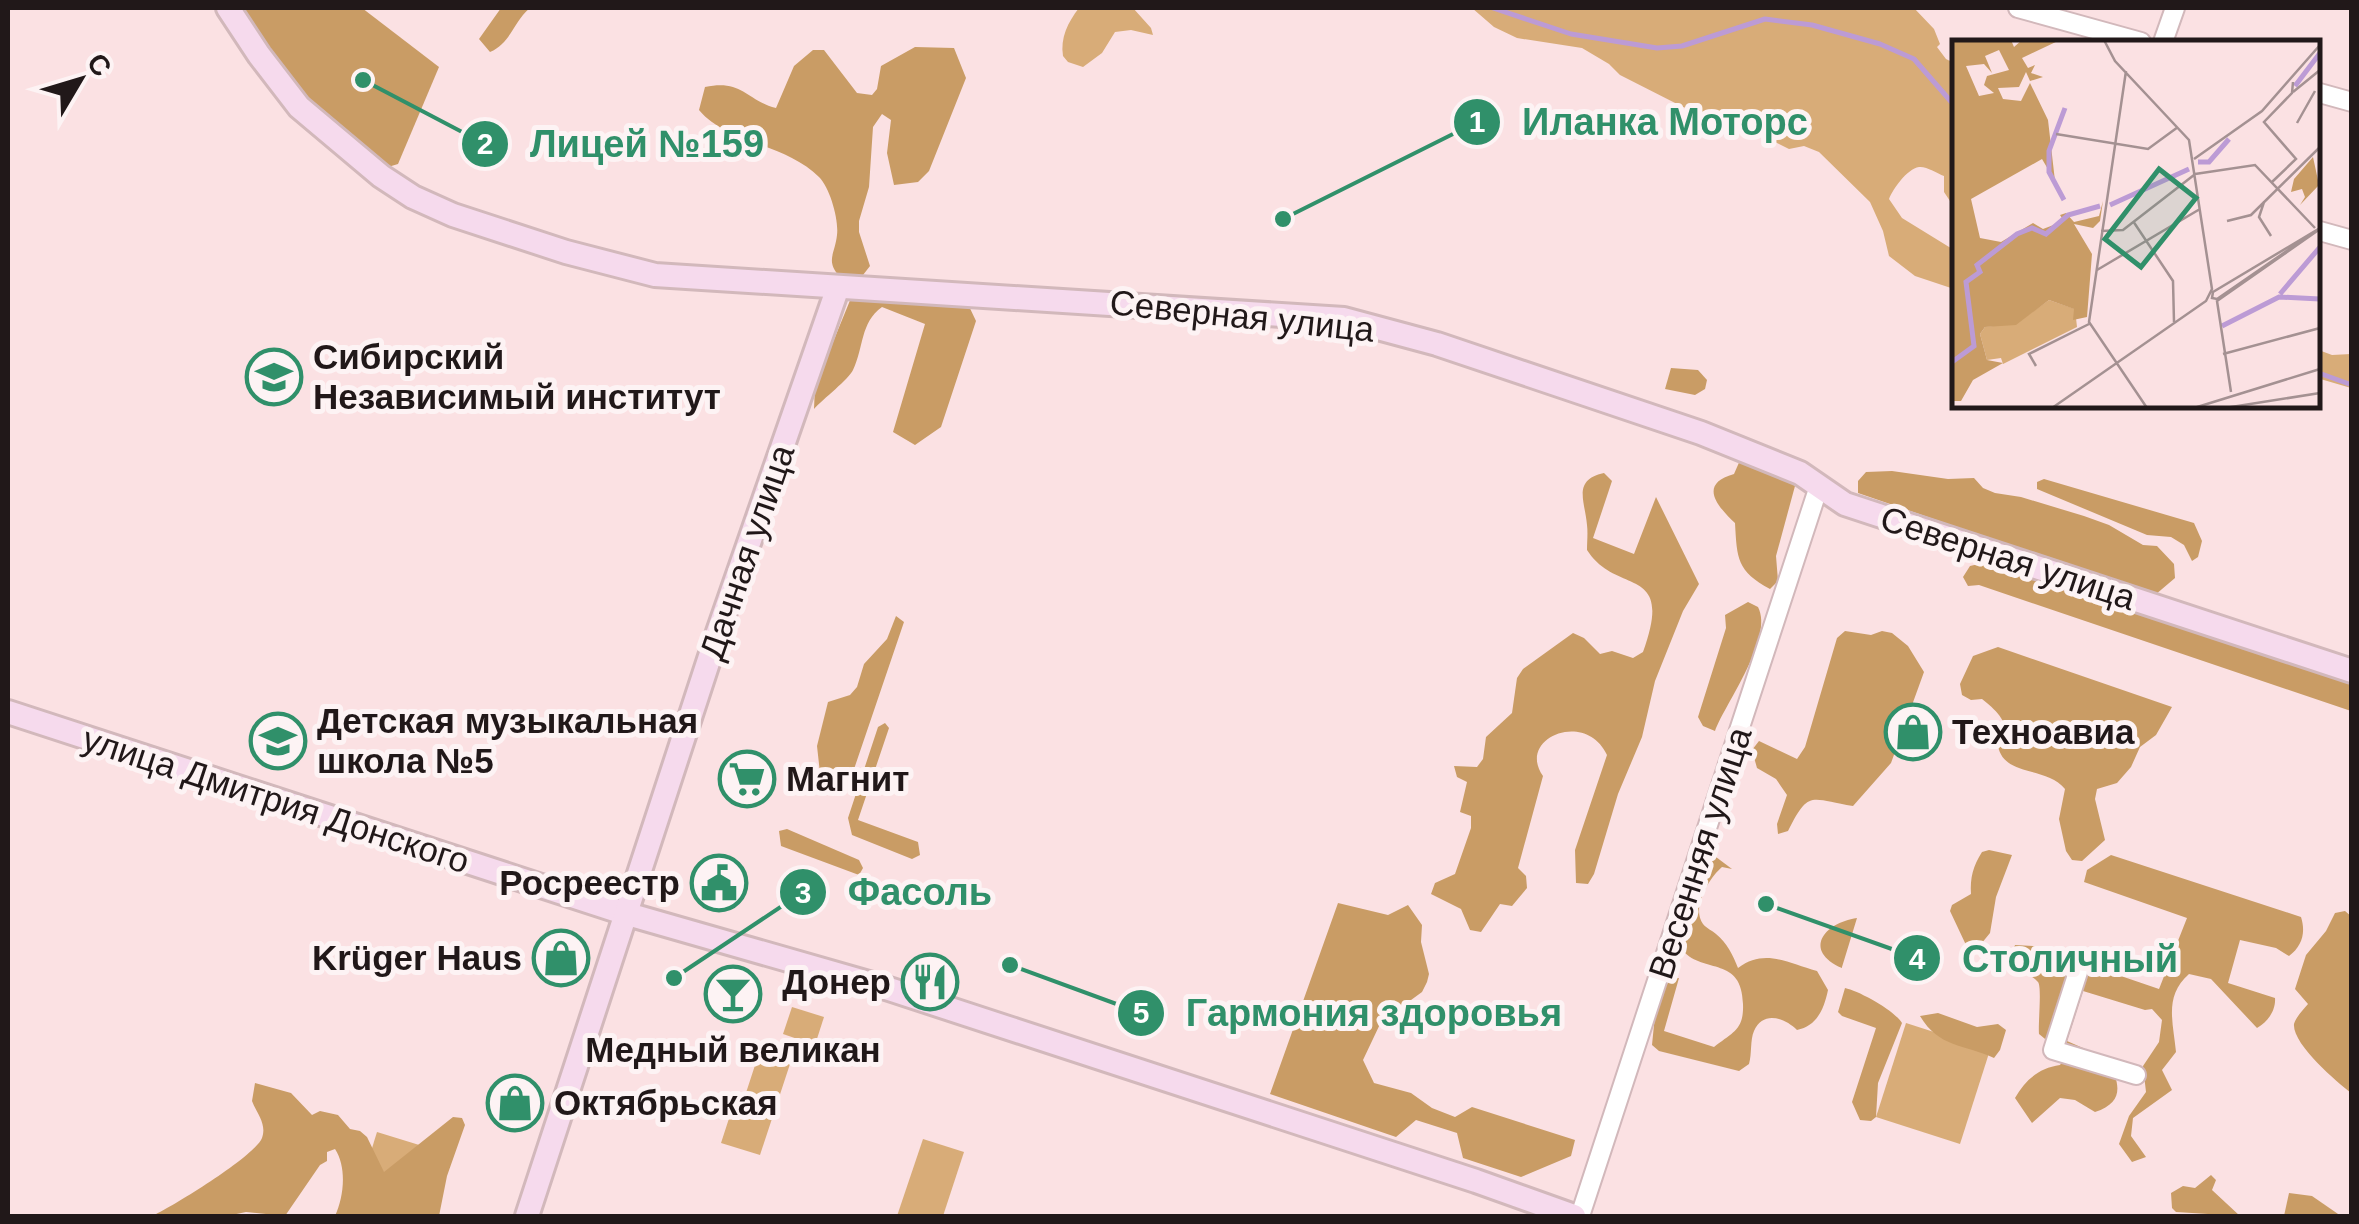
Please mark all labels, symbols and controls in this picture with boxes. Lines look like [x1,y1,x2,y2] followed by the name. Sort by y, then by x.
[30,30,130,130] north arrow
[1952,40,2319,408] inset map
[81,47,118,82] text: С
[1452,88,1828,156] callout: Иланка Моторс
[1522,101,1808,143] text: Иланка Моторс
[1469,105,1485,138] text: 1
[460,110,784,178] callout: Лицей №159
[530,123,764,165] text: Лицей №159
[477,127,493,160] text: 2
[1108,282,1377,349] street label: Северная улица
[313,337,721,416] place label: Сибирский Независимый институт
[244,347,304,407] school or university icon: Сибирский Независимый институт
[692,439,802,664] street label: Дачная улица
[1876,498,2141,617] street label: Северная улица
[317,701,698,780] place label: Детская музыкальная школа №5
[1883,702,1943,762] shop icon: Техноавиа
[248,711,308,771] school or university icon: Детская музыкальная школа №5
[1952,712,2135,751] place label: Техноавиа
[78,719,474,880] street label: улица Дмитрия Донского
[1640,722,1759,984] street label: Весенняя улица
[717,749,777,809] supermarket icon: Магнит
[786,759,909,798] place label: Магнит
[689,853,749,913] public building icon: Росреестр
[778,858,1013,926] callout: Фасоль
[499,863,680,902] place label: Росреестр
[848,871,992,913] text: Фасоль
[795,876,811,909] text: 3
[1892,924,2198,992] callout: Столичный
[531,928,591,988] shop icon: Krüger Haus
[312,938,522,977] place label: Krüger Haus
[1962,938,2178,980] text: Столичный
[1909,942,1926,975] text: 4
[900,952,960,1012] restaurant icon: Донер
[782,962,891,1001] place label: Донер
[703,964,763,1024] bar icon: Медный великан
[1116,979,1582,1047] callout: Гармония здоровья
[1186,992,1562,1034] text: Гармония здоровья
[1133,996,1149,1029] text: 5
[585,1030,881,1069] place label: Медный великан
[485,1073,545,1133] shop icon: Октябрьская
[554,1083,778,1122] place label: Октябрьская

